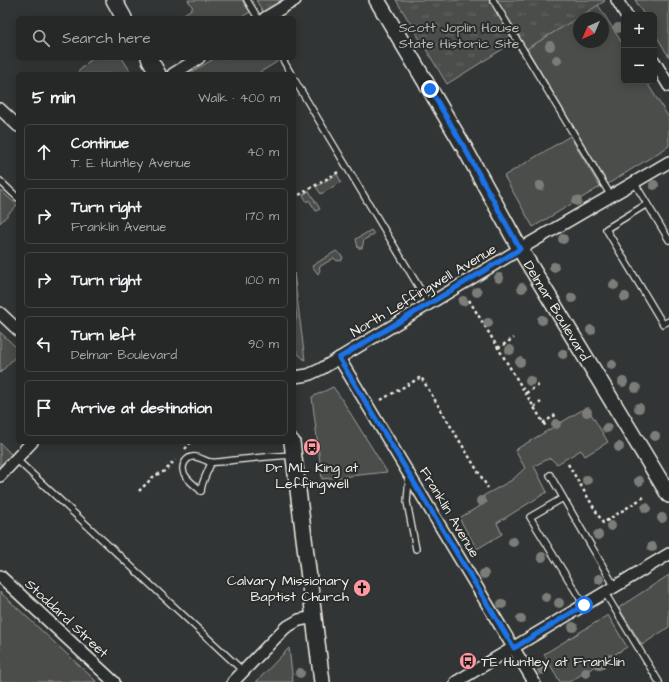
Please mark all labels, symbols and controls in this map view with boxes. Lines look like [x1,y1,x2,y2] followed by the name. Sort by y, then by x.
[573,12,609,48] north arrow
[621,12,657,84] map controls
[621,12,657,48] button: +
[16,16,296,60] search box
[399,18,520,54] park label: Scott Joplin House State Historic Site
[30,27,52,49] icon: search
[62,28,151,49] text: Search here
[621,48,657,84] button: −
[421,80,439,98] route end
[32,86,75,110] text: 5 min
[198,89,280,107] text: Walk · 400 m
[71,133,129,154] text: Continue
[33,141,55,163] icon: ahead
[247,143,279,161] text: 40 m
[71,154,191,172] text: T. E. Huntley Avenue
[71,197,142,218] text: Turn right
[33,205,55,227] icon: right
[246,207,279,225] text: 170 m
[71,218,166,236] text: Franklin Avenue
[347,239,501,342] street label: North Leffingwell Avenue
[518,257,595,365] street label: Delmar Boulevard
[33,269,55,291] icon: right
[71,270,142,291] text: Turn right
[246,271,279,289] text: 100 m
[71,325,135,346] text: Turn left
[33,333,55,355] icon: left
[248,335,279,353] text: 90 m
[71,346,177,364] text: Delmar Boulevard
[33,397,55,419] icon: arrive
[71,398,212,419] text: Arrive at destination
[302,437,322,457] bus stop icon: Dr ML King at Leffingwell
[266,458,359,494] place label: Dr ML King at Leffingwell
[414,463,484,562] street label: Franklin Avenue
[227,571,349,607] place label: Calvary Missionary Baptist Church
[20,575,113,663] street label: Stoddard Street
[352,578,372,598] church icon: Calvary Missionary Baptist Church
[575,596,593,614] route start
[458,651,478,671] bus stop icon: TE Huntley at Franklin
[481,652,625,672] place label: TE Huntley at Franklin

